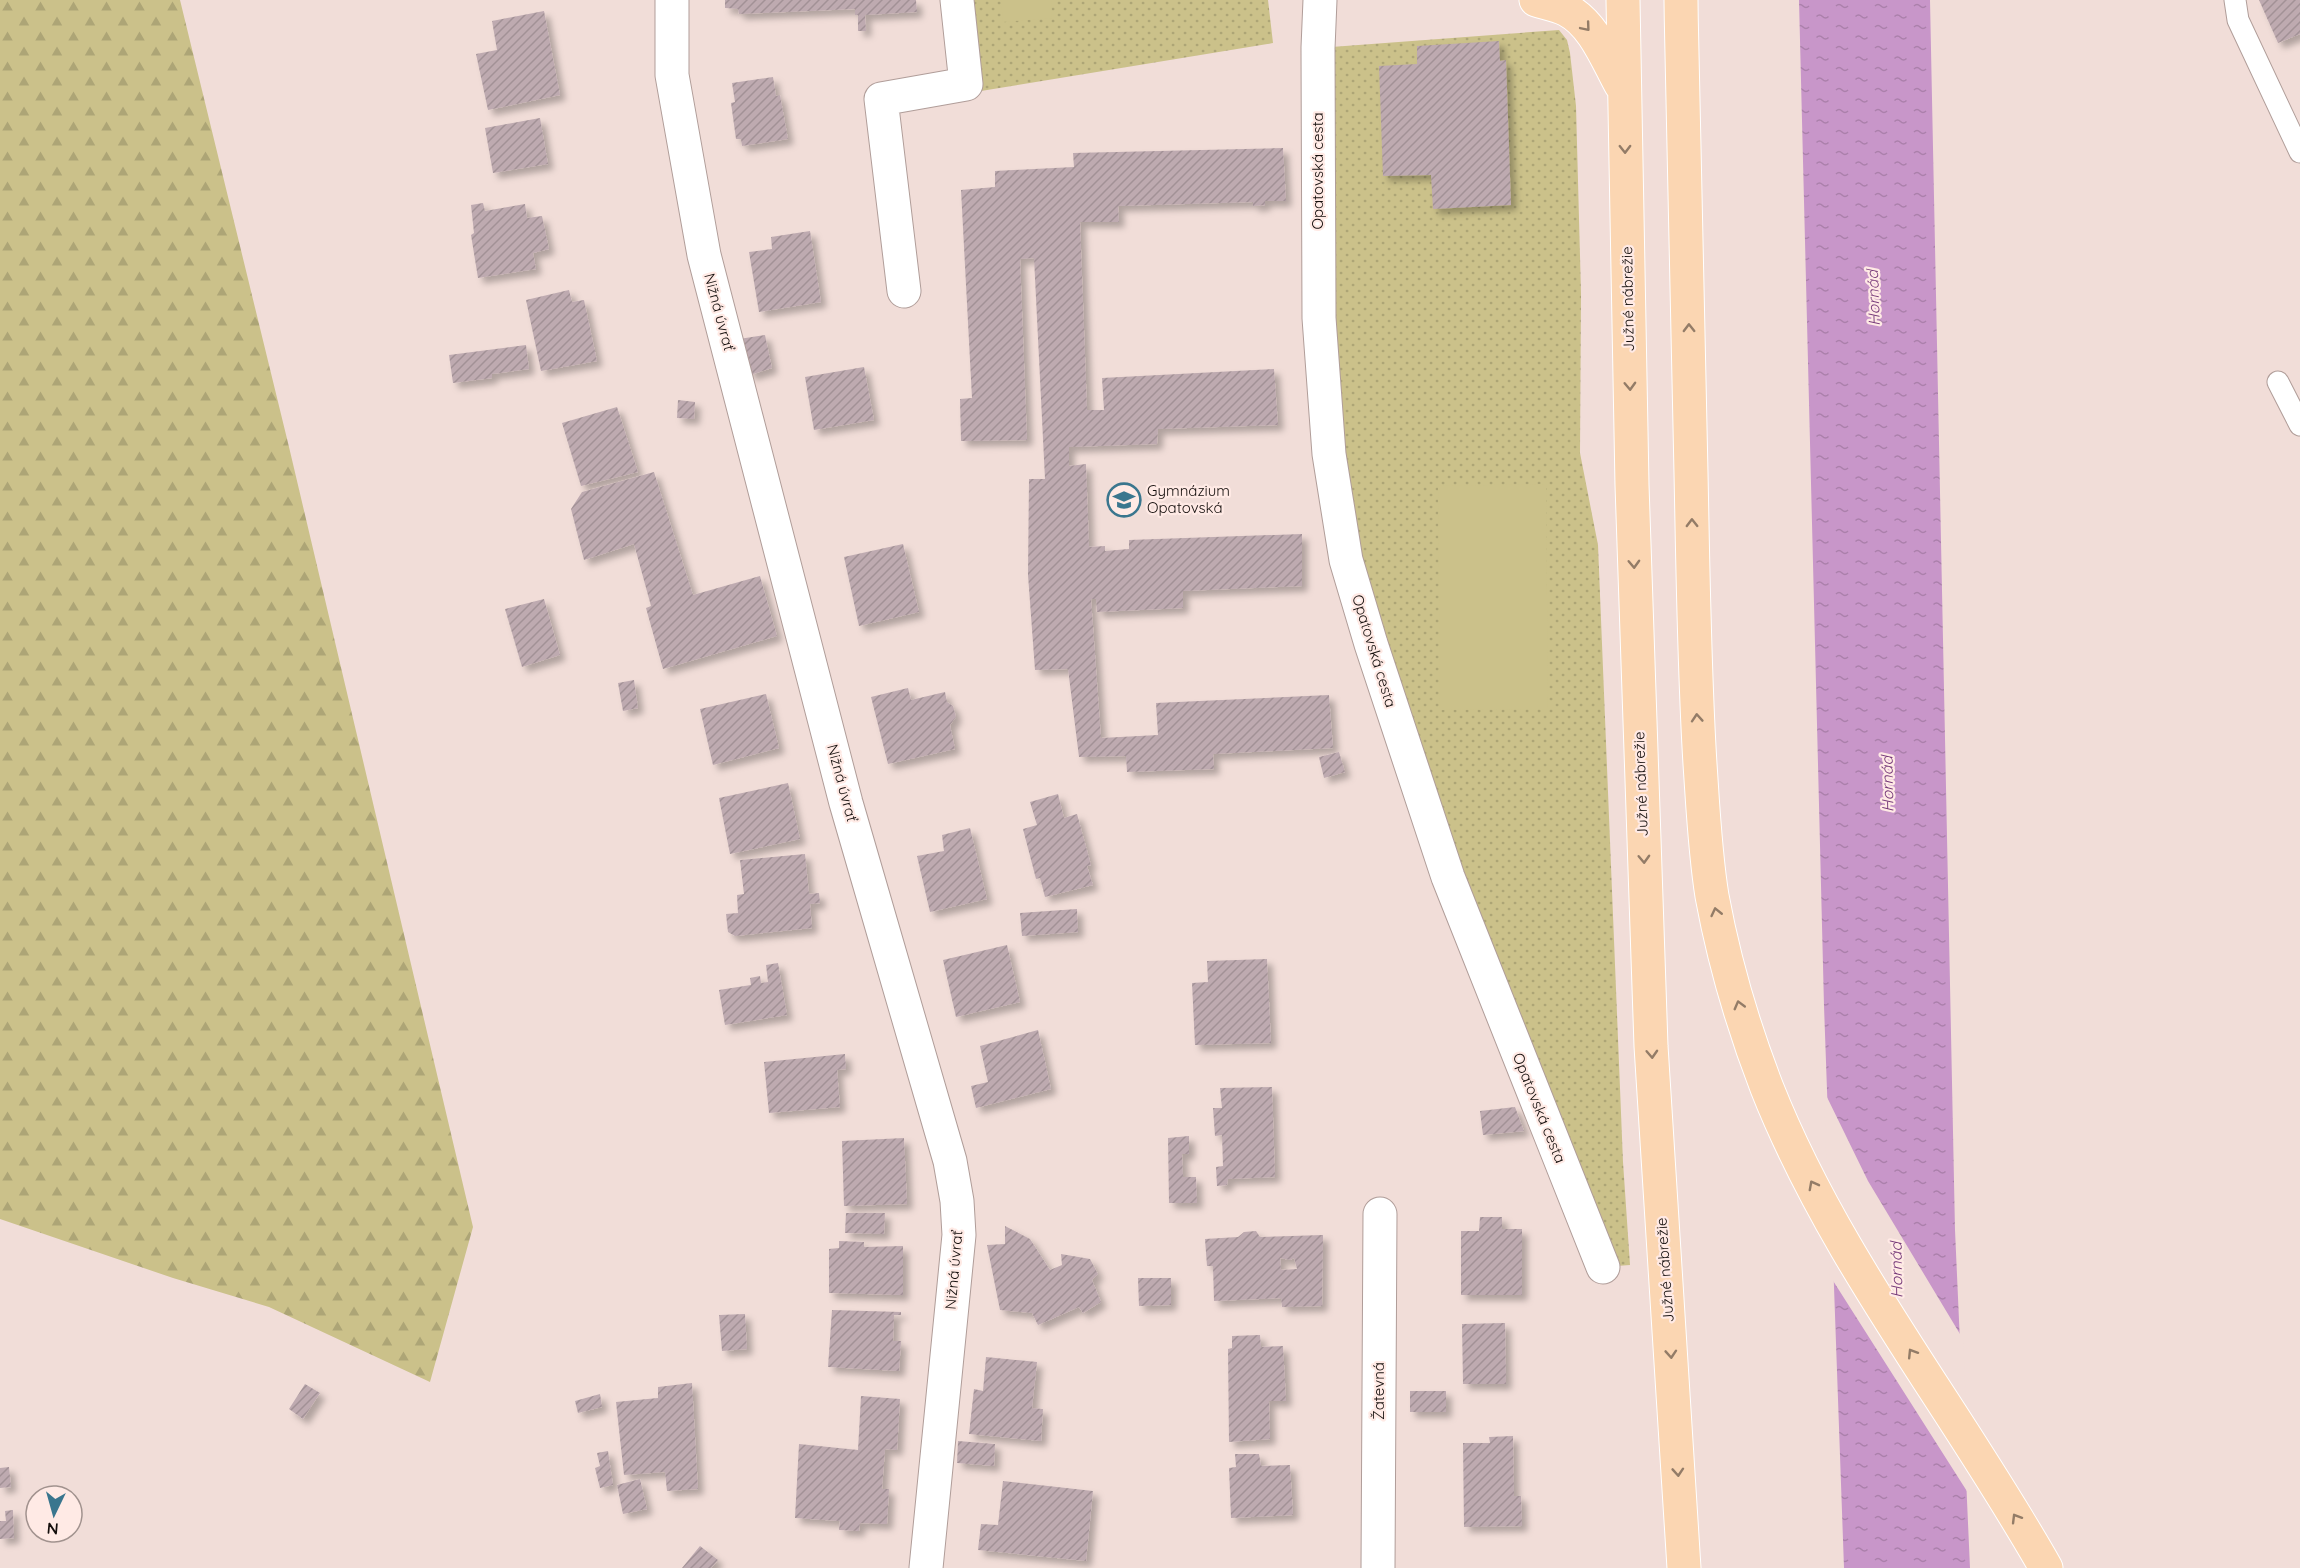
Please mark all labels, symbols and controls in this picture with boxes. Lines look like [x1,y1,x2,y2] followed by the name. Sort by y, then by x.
[1578,20,1589,31] one-way arrow
[1308,112,1327,230] street label: Opatovská cesta
[1619,145,1631,154] one-way arrow
[1617,246,1638,352] street label: Južné nábrežie
[1862,267,1884,326] water label: Hornád
[700,271,739,354] street label: Nižná úvrať
[1682,323,1695,332] one-way arrow
[1624,381,1636,390] one-way arrow
[1147,481,1230,517] place label: Gymnázium Opatovská
[1106,482,1142,518] school or university icon: Gymnázium Opatovská
[1686,518,1698,527] one-way arrow
[1628,560,1640,569] one-way arrow
[1348,592,1401,710] street label: Opatovská cesta
[1691,713,1704,722] one-way arrow
[1629,731,1652,837] street label: Južné nábrežie
[823,742,862,825] street label: Nižná úvrať
[1876,754,1897,812] water label: Hornád
[1638,855,1650,864] one-way arrow
[1710,907,1723,917] one-way arrow
[1734,1000,1746,1011] one-way arrow
[1509,1050,1570,1166] street label: Opatovská cesta
[1645,1050,1658,1059] one-way arrow
[1809,1181,1820,1191] one-way arrow
[1651,1217,1678,1323] street label: Južné nábrežie
[941,1229,967,1310] street label: Nižná úvrať
[1885,1240,1906,1298] water label: Hornád
[1664,1349,1677,1358] one-way arrow
[1908,1349,1920,1359] one-way arrow
[1369,1362,1388,1420] street label: Žatevná
[1671,1467,1684,1476] one-way arrow
[24,1484,84,1544] north arrow
[2012,1514,2024,1524] one-way arrow
[46,1518,59,1539] text: N

